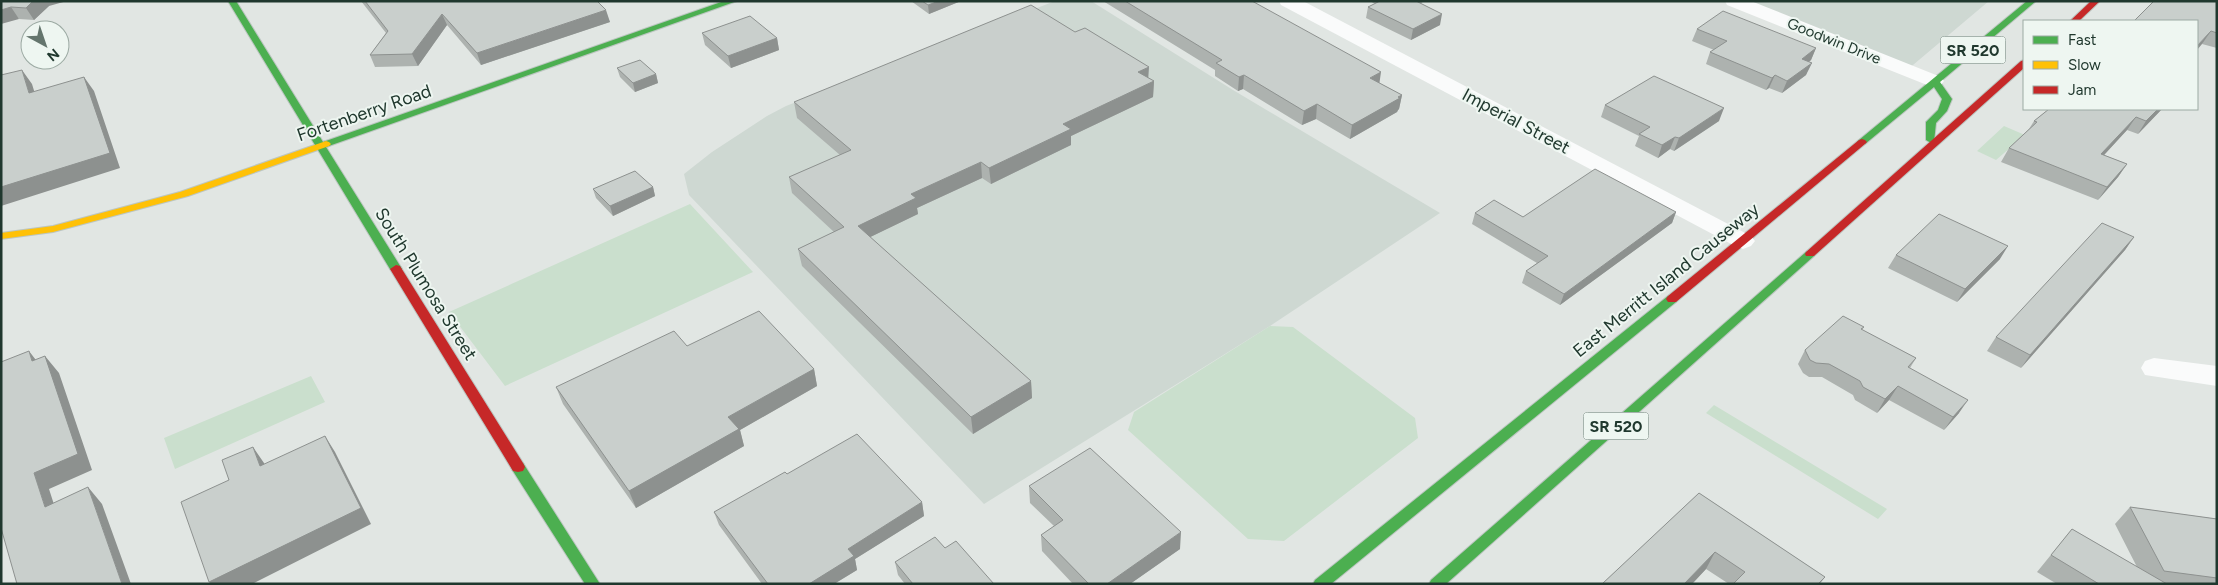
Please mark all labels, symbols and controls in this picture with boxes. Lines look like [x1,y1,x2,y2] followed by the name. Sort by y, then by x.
[1784,14,1884,68] street label: Goodwin Drive
[20,20,70,70] north arrow
[2023,20,2198,110] legend
[2068,31,2097,49] text: Fast
[1940,36,2006,64] road number: SR 520
[43,45,63,65] text: N
[2068,56,2101,74] text: Slow
[294,80,434,146] street label: Fortenberry Road
[2068,81,2096,99] text: Jam
[1458,83,1574,159] street label: Imperial Street
[1569,198,1764,362] street label: East Merritt Island Causeway
[370,204,482,364] street label: South Plumosa Street
[1584,412,1648,440] road number: SR 520

